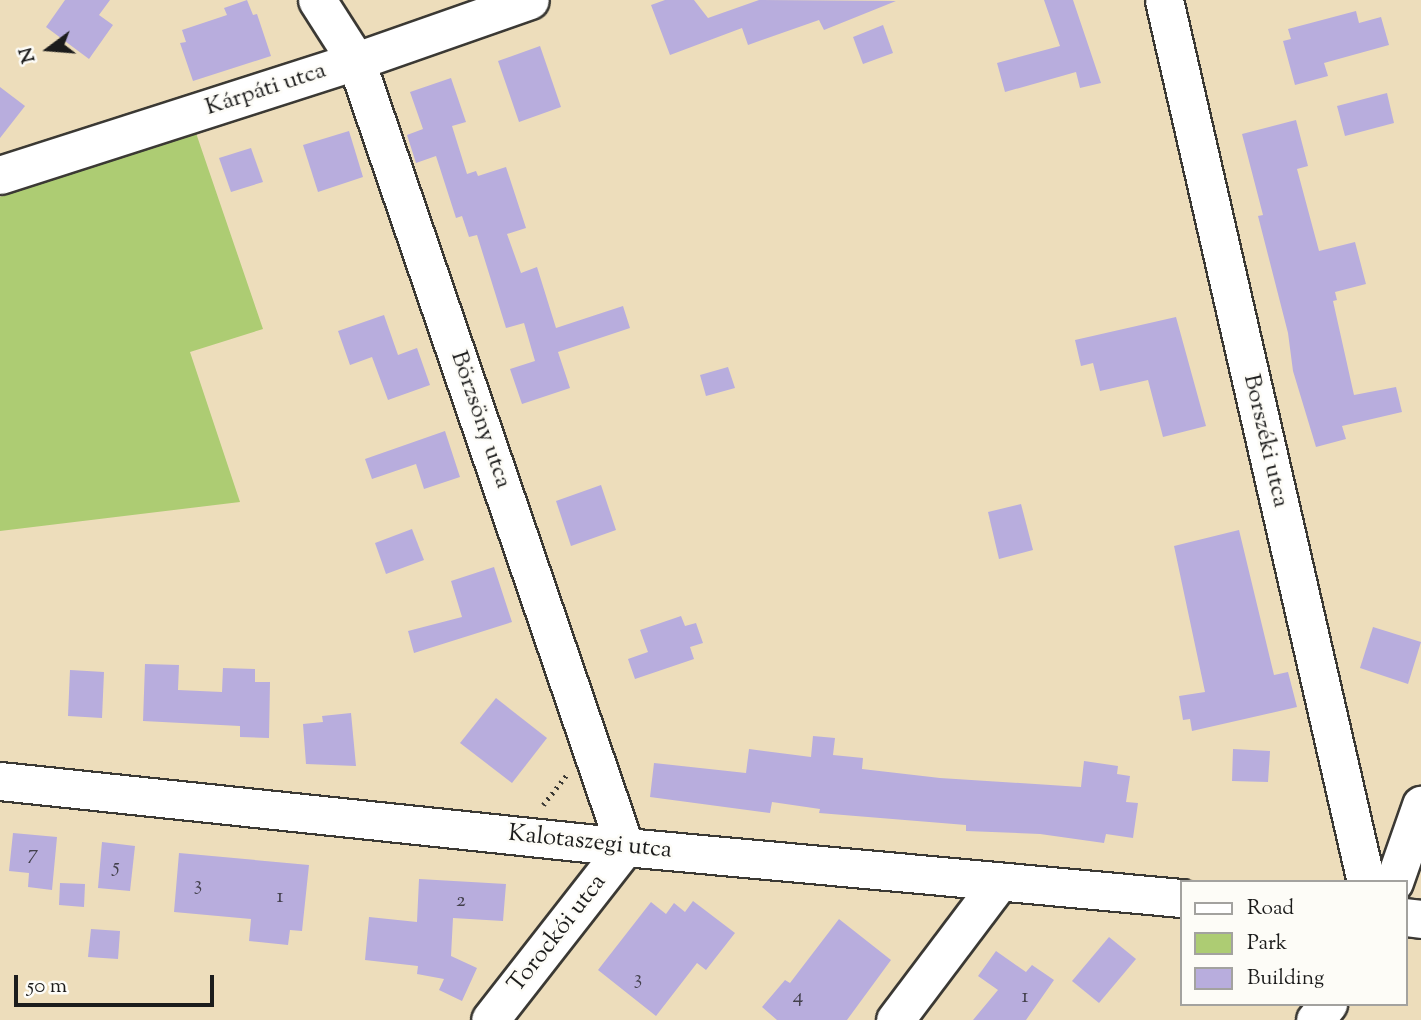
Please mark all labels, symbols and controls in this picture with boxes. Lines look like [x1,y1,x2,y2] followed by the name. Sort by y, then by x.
[14,14,84,84] north arrow
[13,44,43,66] text: N
[202,57,330,123] street label: Kárpáti utca
[443,348,517,492] street label: Börzsöny utca
[1236,372,1294,510] street label: Borszéki utca
[507,820,673,866] street label: Kalotaszegi utca
[28,841,38,867] house number: 7
[112,854,120,880] house number: 5
[503,869,613,999] street label: Torockói utca
[194,872,202,898] house number: 3
[1180,880,1407,1006] legend
[276,884,284,910] house number: 1
[456,888,466,914] house number: 2
[1247,894,1294,924] text: Road
[1247,929,1287,959] text: Park
[18,960,217,1004] scale bar
[1247,964,1324,994] text: Building
[634,966,642,992] house number: 3
[27,972,67,1002] text: 50 m
[793,984,803,1010] house number: 4
[1021,984,1029,1010] house number: 1

